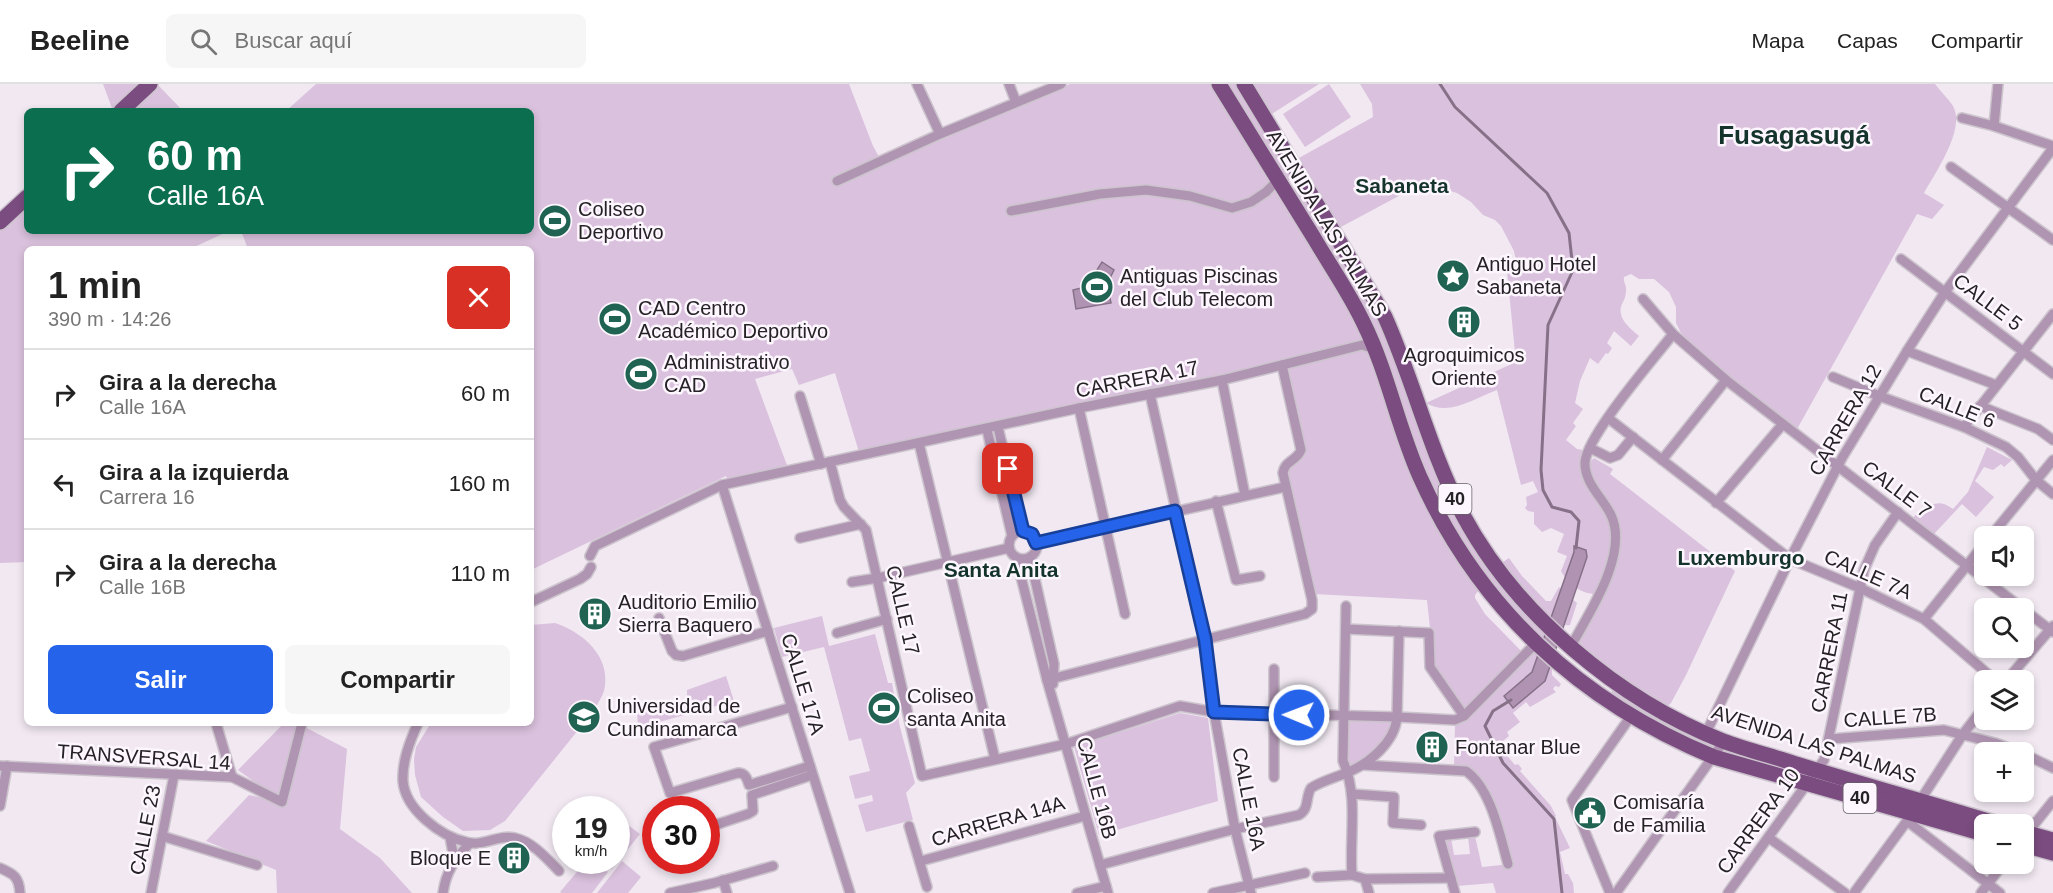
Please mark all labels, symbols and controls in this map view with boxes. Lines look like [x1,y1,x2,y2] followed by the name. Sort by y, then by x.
[166,14,586,68] search box
[30,25,130,56] text: Beeline
[187,25,220,58] icon: search
[235,28,352,53] text: Buscar aquí
[1752,29,1804,52] text: Mapa
[1837,29,1898,52] text: Capas
[1931,29,2023,52] text: Compartir
[1718,120,1870,150] district label: Fusagasugá
[1263,126,1391,320] street label: AVENIDA LAS PALMAS
[48,132,126,210] icon: right
[147,132,243,179] text: 60 m
[1355,174,1449,197] district label: Sabaneta
[147,181,264,211] text: Calle 16A
[578,198,664,243] place label: Coliseo Deportivo
[537,203,573,239] sports icon: Coliseo Deportivo
[1476,253,1596,298] place label: Antiguo Hotel Sabaneta
[1435,258,1471,294] place icon: Antiguo Hotel Sabaneta
[48,265,142,306] text: 1 min
[1120,265,1278,310] place label: Antiguas Piscinas del Club Telecom
[447,266,510,329] button: close
[1079,269,1115,305] sports icon: Antiguas Piscinas del Club Telecom
[1949,269,2027,335] street label: CALLE 5
[638,297,828,342] place label: CAD Centro Académico Deportivo
[597,301,633,337] sports icon: CAD Centro Académico Deportivo
[1446,304,1482,340] building icon: Agroquimicos Oriente
[48,308,171,330] text: 390 m · 14:26
[1403,344,1525,389] place label: Agroquimicos Oriente
[664,351,790,396] place label: Administrativo CAD
[623,356,659,392] sports icon: Administrativo CAD
[1074,356,1200,402] street label: CARRERA 17
[1804,361,1886,479] street label: CARRERA 12
[99,370,276,395] text: Gira a la derecha
[48,378,81,411] icon: right
[461,381,510,406] text: 60 m
[1916,382,1998,432] street label: CALLE 6
[99,396,186,418] text: Calle 16A
[982,443,1033,494] pin
[991,452,1024,485] icon: arrive
[1858,456,1936,522] street label: CALLE 7
[99,460,289,485] text: Gira a la izquierda
[48,468,81,501] icon: left
[449,471,510,496] text: 160 m
[1438,484,1472,514] road number: 40
[99,486,195,508] text: Carrera 16
[1974,526,2034,874] map controls
[1974,526,2034,586] button: sound
[1821,545,1916,603] street label: CALLE 7A
[1677,546,1805,569] district label: Luxemburgo
[99,550,276,575] text: Gira a la derecha
[48,558,81,591] icon: right
[944,558,1059,581] district label: Santa Anita
[450,561,510,586] text: 110 m
[882,563,924,657] street label: CALLE 17
[99,576,186,598] text: Calle 16B
[1806,590,1852,714] street label: CARRERA 11
[618,591,757,636] place label: Auditorio Emilio Sierra Baquero
[577,596,613,632] building icon: Auditorio Emilio Sierra Baquero
[1974,598,2034,658] button: search
[777,631,829,738] street label: CALLE 17A
[48,645,273,714] button: Salir
[285,645,510,714] button: Compartir
[1974,670,2034,730] button: layers
[1267,683,1331,747] position arrow
[907,685,1007,730] place label: Coliseo santa Anita
[866,690,902,726] sports icon: Coliseo santa Anita
[607,695,740,740] place label: Universidad de Cundinamarca
[566,699,602,735] school or university icon: Universidad de Cundinamarca
[1709,701,1919,787] street label: AVENIDA LAS PALMAS
[1843,703,1937,731] street label: CALLE 7B
[1414,729,1450,765] building icon: Fontanar Blue
[1073,735,1121,841] street label: CALLE 16B
[1455,736,1581,758] place label: Fontanar Blue
[57,740,231,774] street label: TRANSVERSAL 14
[1974,742,2034,802] button: +
[1228,746,1270,853] street label: CALLE 16A
[1713,764,1803,878] street label: CARRERA 10
[126,783,164,877] street label: CALLE 23
[1844,783,1876,813] road number: 40
[929,791,1068,851] street label: CARRERA 14A
[1613,791,1706,836] place label: Comisaría de Familia
[1572,795,1608,831] public building icon: Comisaría de Familia
[642,796,720,874] speed limit sign: 30
[574,811,608,844] text: 19
[1974,814,2034,874] button: −
[496,840,532,876] building icon: Bloque E
[575,842,607,859] text: km/h
[410,847,491,869] place label: Bloque E

